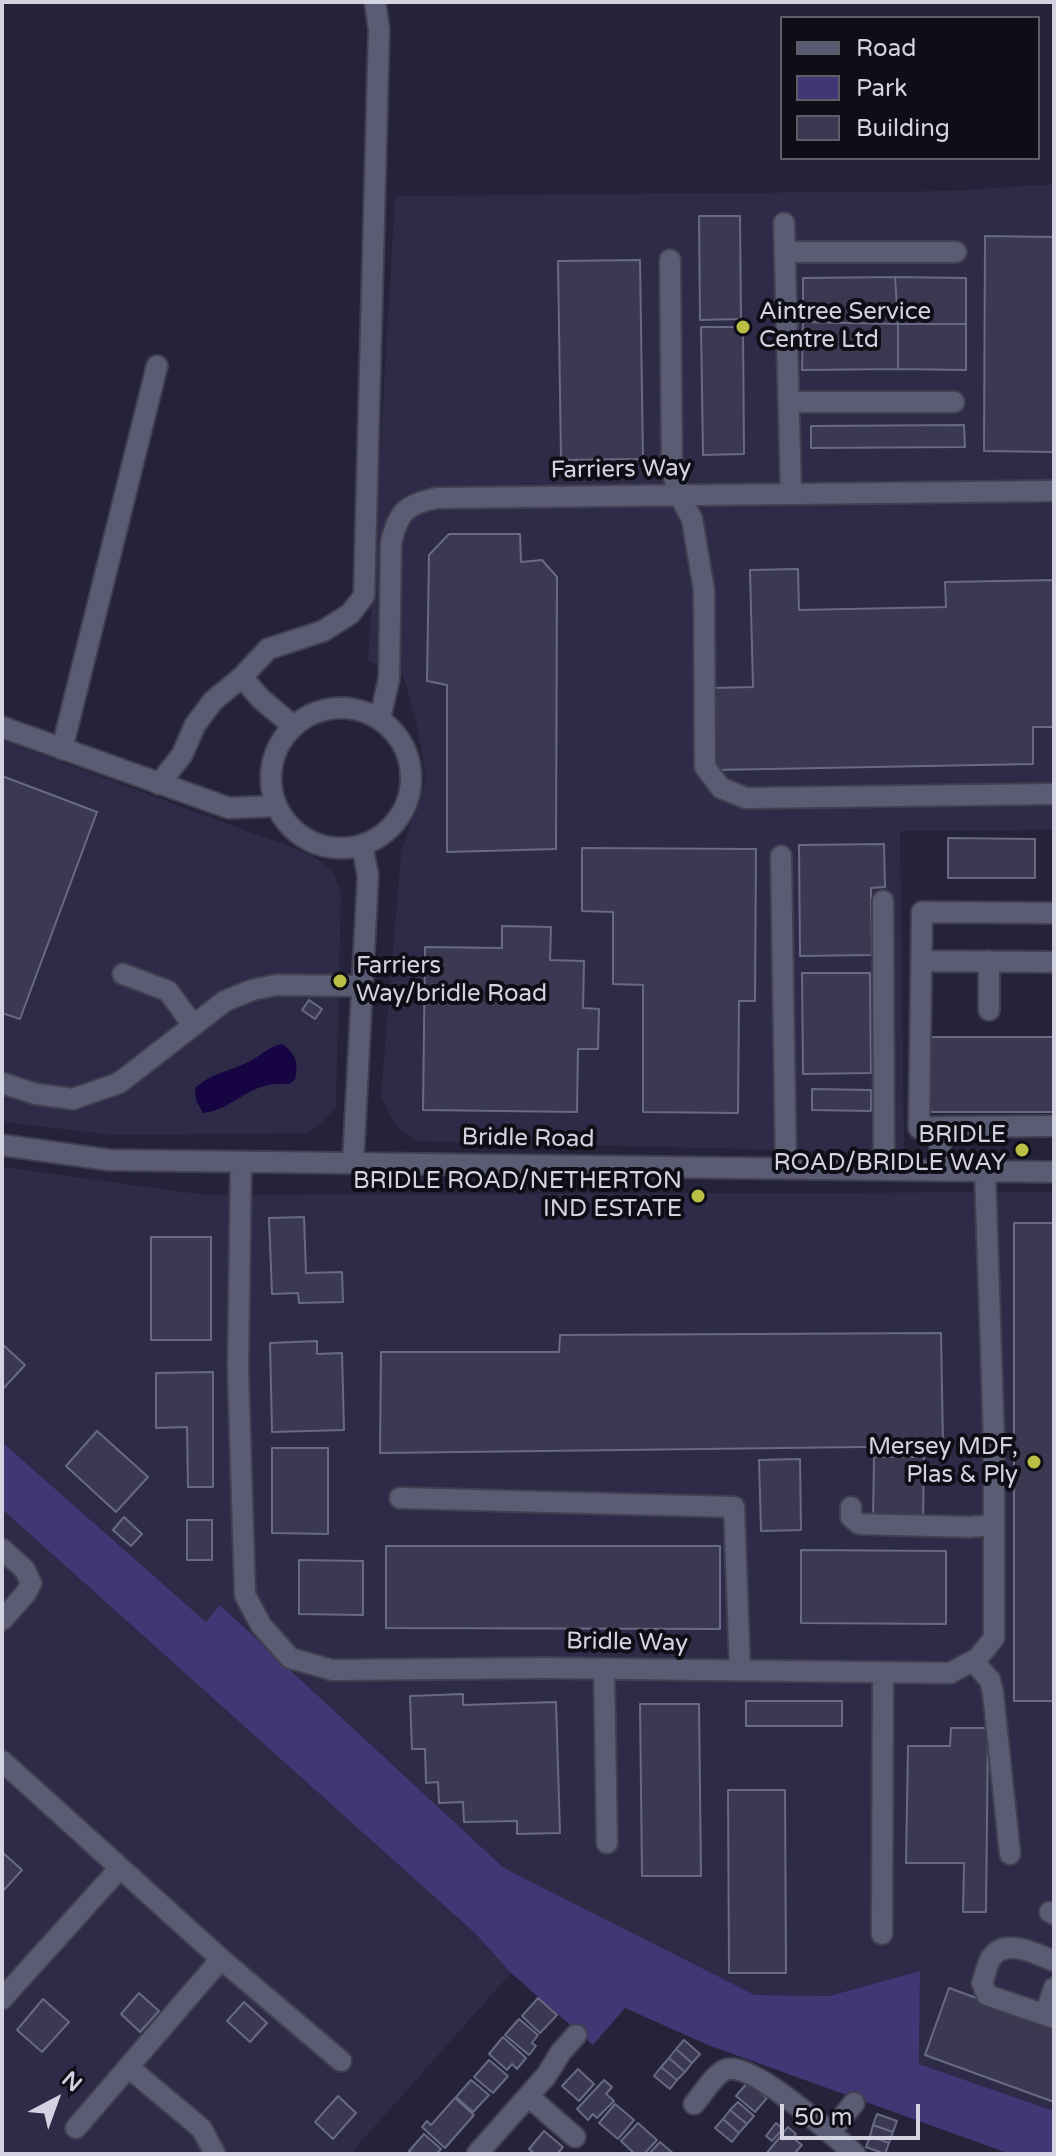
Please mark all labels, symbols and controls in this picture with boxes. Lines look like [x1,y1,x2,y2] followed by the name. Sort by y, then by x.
[780,16,1040,160] legend
[856,34,916,63] text: Road
[856,74,907,103] text: Park
[856,114,950,143] text: Building
[759,299,931,355] place label: Aintree Service Centre Ltd
[734,318,752,336] marker: Aintree Service Centre Ltd
[550,454,692,486] street label: Farriers Way
[356,953,547,1009] place label: Farriers Way/bridle Road
[331,972,349,990] marker: Farriers Way/bridle Road
[773,1122,1006,1178] place label: BRIDLE ROAD/BRIDLE WAY
[461,1123,595,1155] street label: Bridle Road
[1013,1141,1031,1159] marker: BRIDLE ROAD/BRIDLE WAY
[353,1168,682,1224] place label: BRIDLE ROAD/NETHERTON IND ESTATE
[689,1187,707,1205] marker: BRIDLE ROAD/NETHERTON IND ESTATE
[868,1434,1018,1490] place label: Mersey MDF, Plas & Ply
[1025,1453,1043,1471] marker: Mersey MDF, Plas & Ply
[566,1628,688,1658] street label: Bridle Way
[16,2060,96,2140] north arrow
[57,2066,87,2097] text: N
[784,2088,924,2138] scale bar
[794,2103,852,2132] text: 50 m

